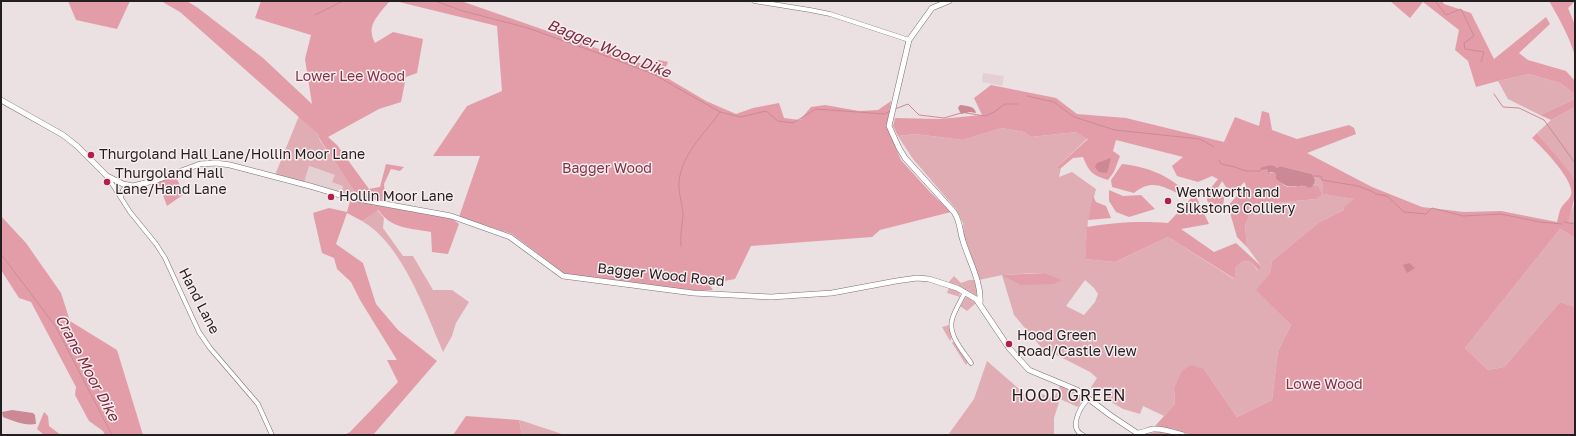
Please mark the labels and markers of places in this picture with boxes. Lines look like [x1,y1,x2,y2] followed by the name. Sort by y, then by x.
[99,147,365,163] place label: Thurgoland Hall Lane/Hollin Moor Lane
[86,150,96,160] marker: Thurgoland Hall Lane/Hollin Moor Lane
[115,166,227,198] place label: Thurgoland Hall Lane/Hand Lane
[102,177,112,187] marker: Thurgoland Hall Lane/Hand Lane
[1176,185,1295,218] place label: Wentworth and Silkstone Colliery
[339,189,453,205] place label: Hollin Moor Lane
[326,192,336,202] marker: Hollin Moor Lane
[1163,196,1173,206] marker: Wentworth and Silkstone Colliery
[1017,328,1137,360] place label: Hood Green Road/Castle View
[1004,339,1014,349] marker: Hood Green Road/Castle View

